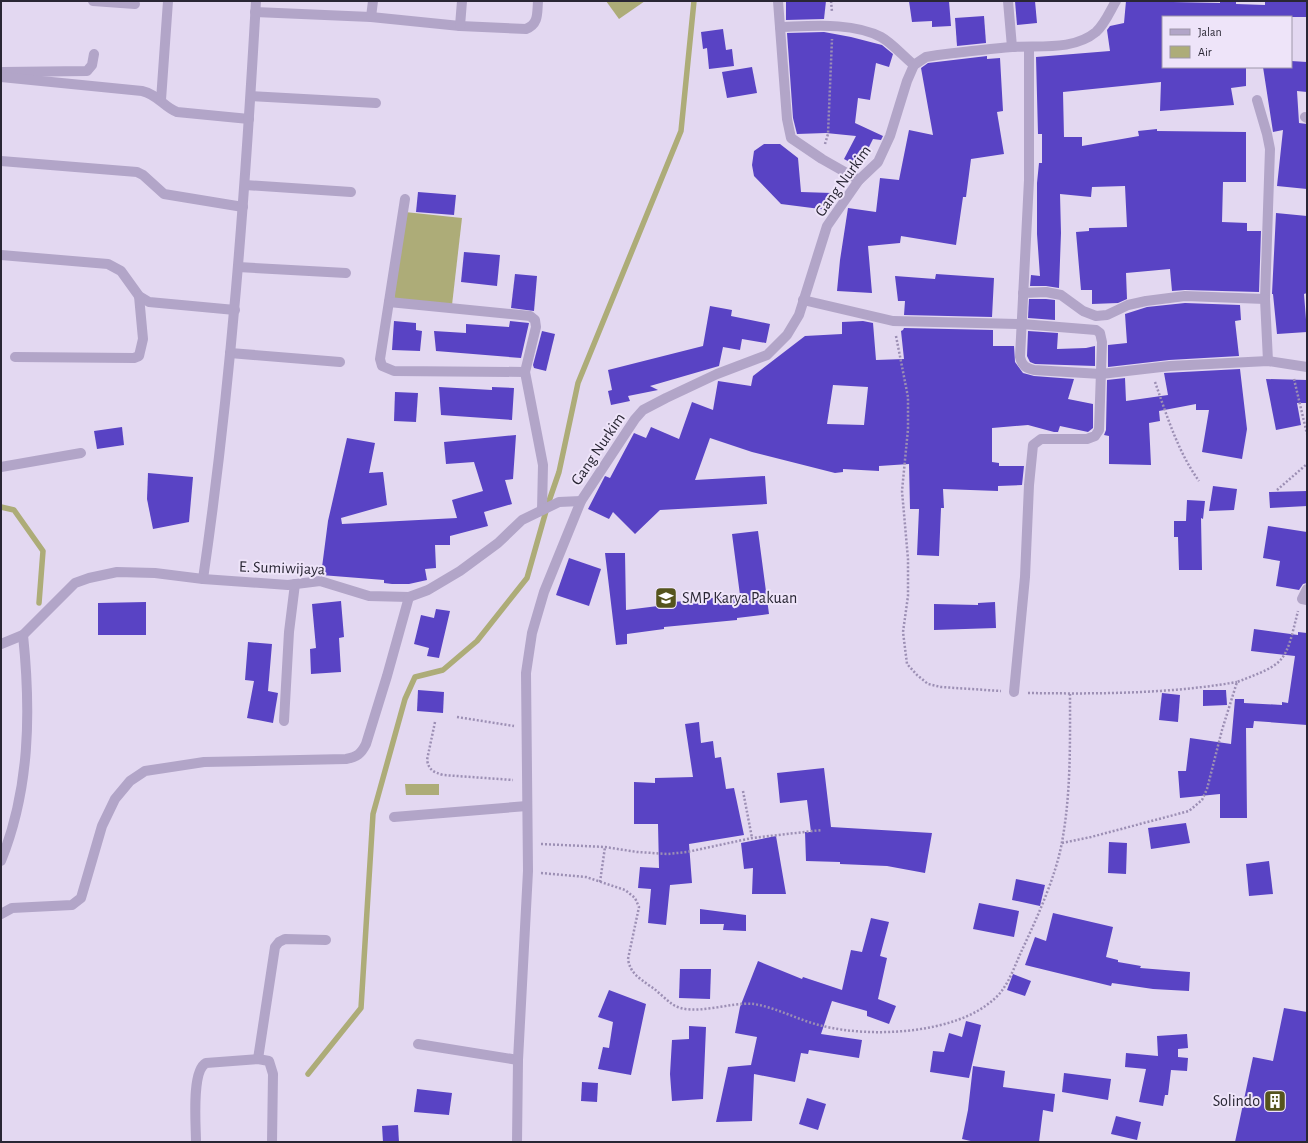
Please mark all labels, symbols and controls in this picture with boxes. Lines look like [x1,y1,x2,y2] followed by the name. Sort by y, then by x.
[1162,16,1292,68] legend
[1198,26,1222,38] text: Jalan
[1198,46,1212,58] text: Air
[812,143,874,219] street label: Gang Nurkim
[568,410,628,488] street label: Gang Nurkim
[239,558,325,579] street label: E. Sumiwijaya
[653,585,679,611] school or university icon: SMP Karya Pakuan
[682,590,797,607] place label: SMP Karya Pakuan
[1262,1088,1288,1114] building icon: Solindo
[1213,1093,1260,1109] place label: Solindo

